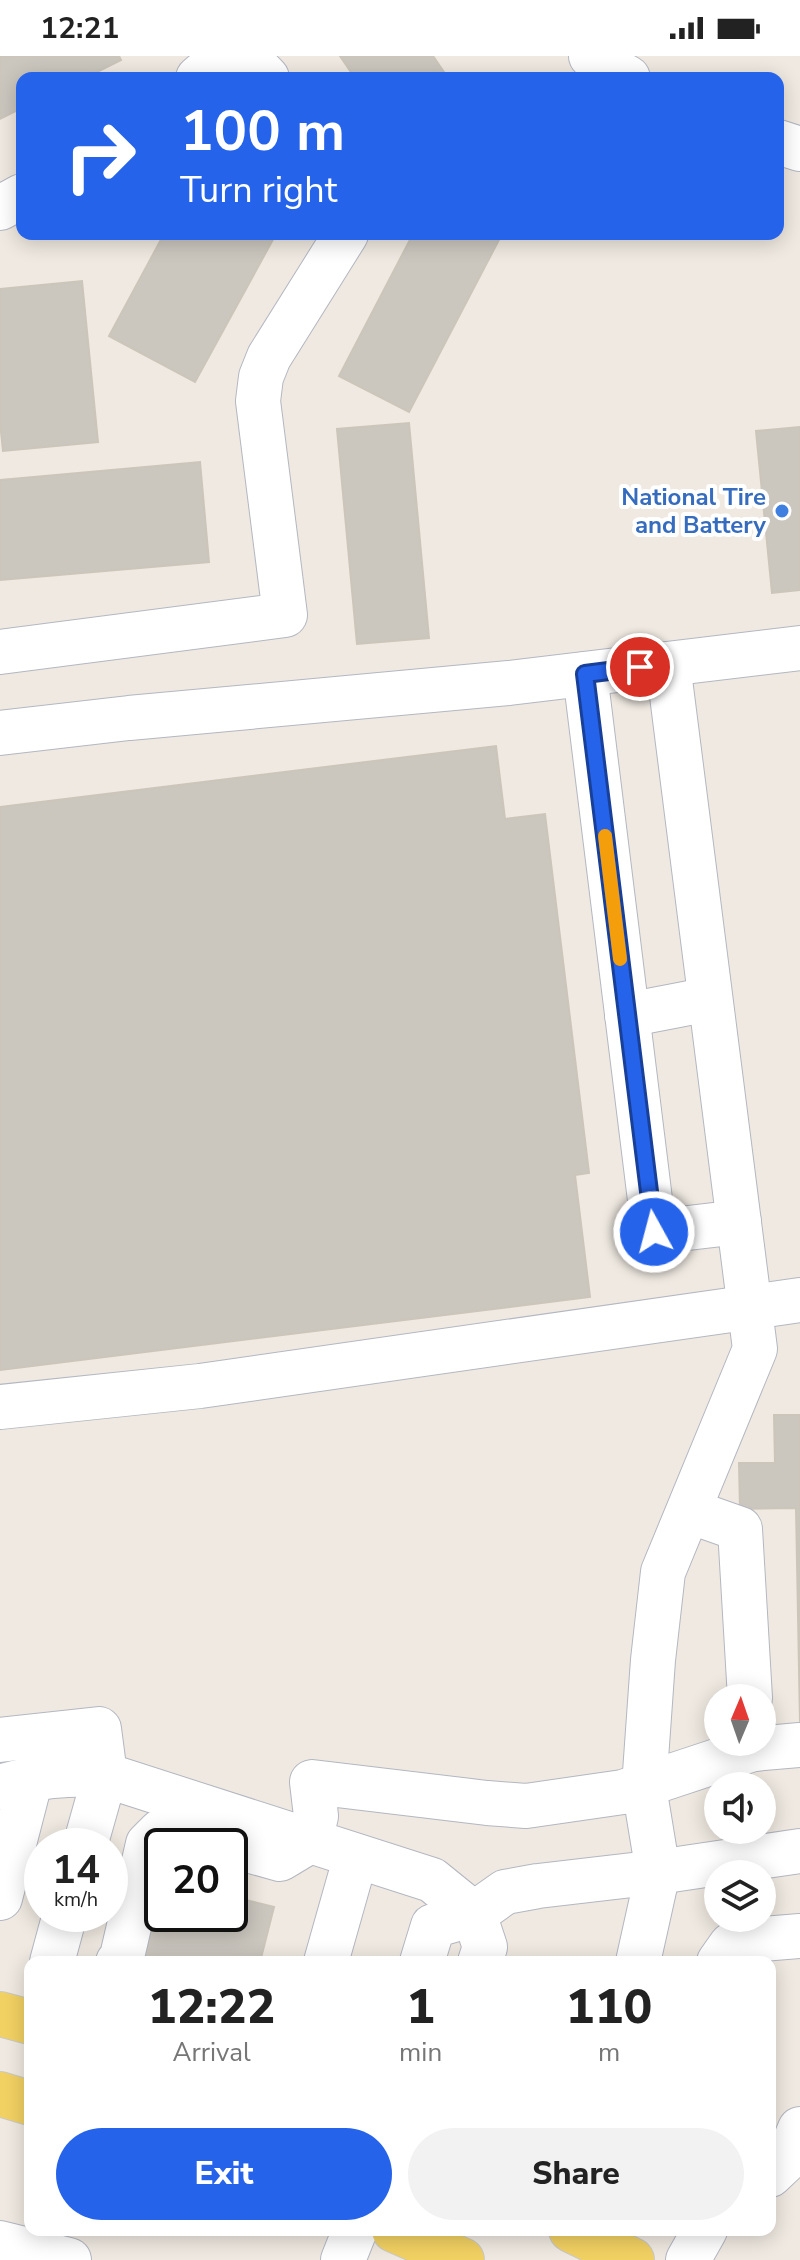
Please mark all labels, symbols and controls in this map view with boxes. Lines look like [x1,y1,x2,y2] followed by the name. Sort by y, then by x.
[40,8,119,49] text: 12:21
[180,93,345,170] text: 100 m
[48,104,152,208] icon: right
[180,166,337,215] text: Turn right
[621,481,766,541] place label: National Tire and Battery
[773,502,791,520] marker: National Tire and Battery
[606,633,674,701] pin
[618,645,662,689] icon: arrive
[612,1190,696,1274] position arrow
[704,1684,776,1756] north arrow
[704,1684,776,1932] map controls
[704,1772,776,1844] button: sound
[144,1828,248,1932] speed limit sign: 20
[52,1843,100,1897] text: 14
[704,1860,776,1932] button: layers
[54,1886,98,1913] text: km/h
[148,1974,275,2040] text: 12:22
[406,1974,435,2040] text: 1
[566,1974,652,2040] text: 110
[172,2035,251,2070] text: Arrival
[399,2035,442,2070] text: min
[598,2035,620,2070] text: m
[56,2128,392,2220] button: Exit
[408,2128,744,2220] button: Share

